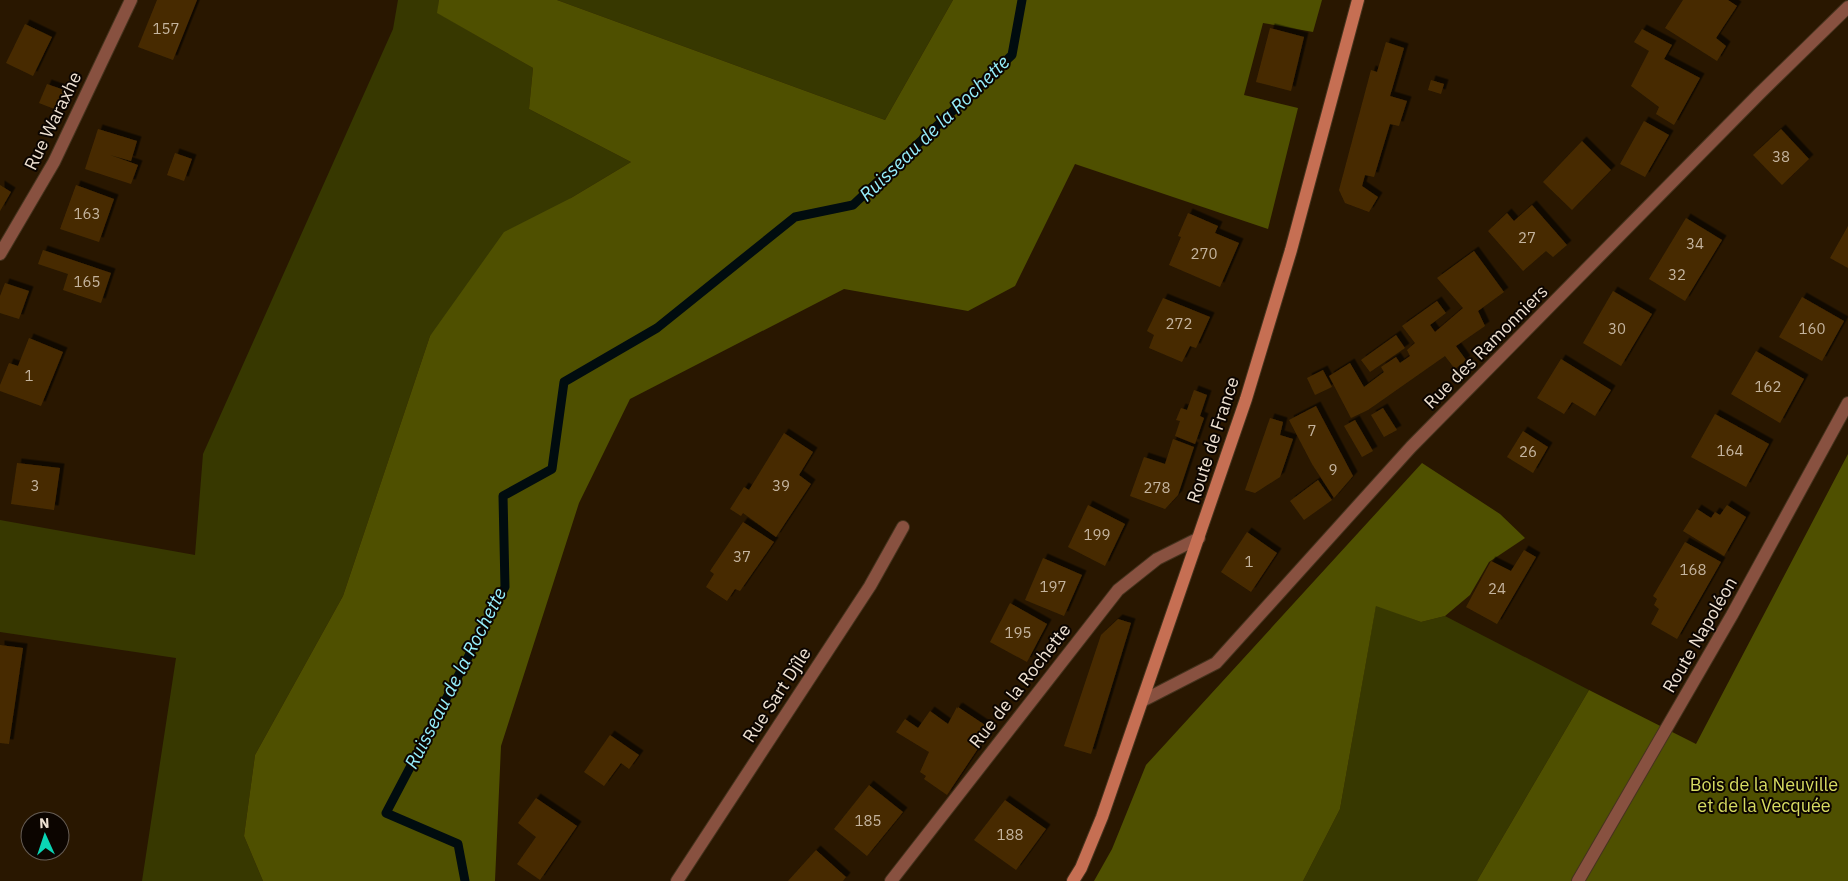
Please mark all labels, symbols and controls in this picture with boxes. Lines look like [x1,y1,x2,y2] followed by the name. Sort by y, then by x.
[152,19,180,38] house number: 157
[854,50,1014,206] water label: Ruisseau de la Rochette
[19,68,86,174] street label: Rue Waraxhe
[1772,147,1790,166] house number: 38
[73,204,101,223] house number: 163
[1518,228,1536,247] house number: 27
[1686,234,1704,253] house number: 34
[1190,244,1218,263] house number: 270
[1668,265,1686,284] house number: 32
[73,272,101,291] house number: 165
[1419,280,1553,414] street label: Rue des Ramonniers
[1165,314,1193,333] house number: 272
[1608,319,1626,338] house number: 30
[1798,319,1826,338] house number: 160
[24,366,34,385] house number: 1
[1181,374,1244,506] street label: Route de France
[1754,377,1782,396] house number: 162
[1307,421,1317,440] house number: 7
[1716,441,1744,460] house number: 164
[1519,442,1537,461] house number: 26
[1328,460,1338,479] house number: 9
[30,476,40,495] house number: 3
[772,476,790,495] house number: 39
[1143,478,1171,497] house number: 278
[1083,525,1111,544] house number: 199
[733,547,751,566] house number: 37
[1244,552,1254,571] house number: 1
[1679,560,1707,579] house number: 168
[1657,573,1742,697] street label: Route Napoléon
[1039,577,1067,596] house number: 197
[1488,579,1506,598] house number: 24
[399,583,511,773] water label: Ruisseau de la Rochette
[964,619,1076,753] street label: Rue de la Rochette
[1004,623,1032,642] house number: 195
[737,643,816,747] street label: Rue Sart Djîle
[1690,773,1838,817] park label: Bois de la Neuville et de la Vecquée
[20,811,70,861] north arrow
[854,811,882,830] house number: 185
[39,814,50,832] text: N
[996,825,1024,844] house number: 188

